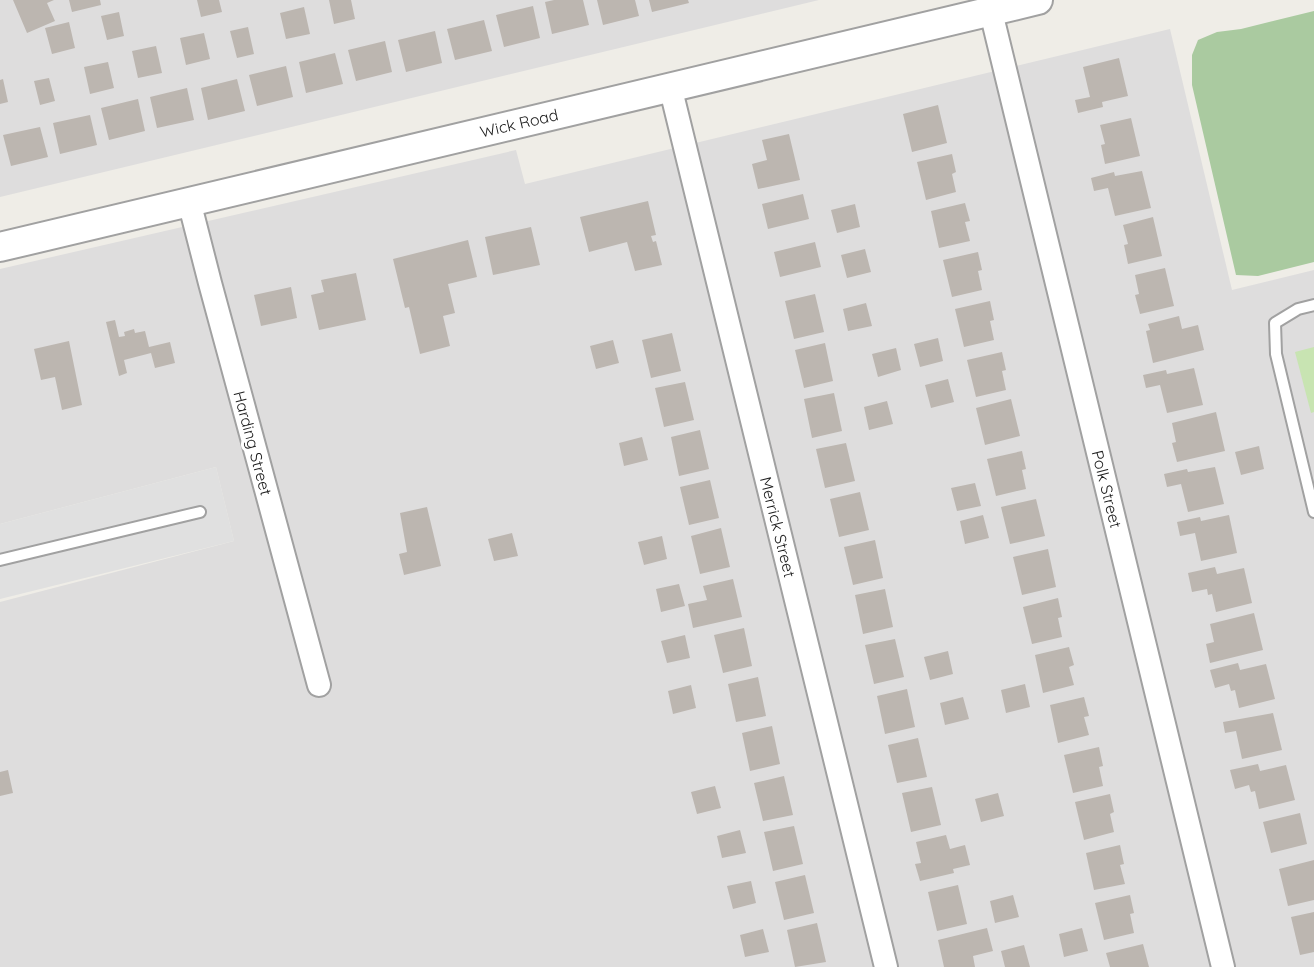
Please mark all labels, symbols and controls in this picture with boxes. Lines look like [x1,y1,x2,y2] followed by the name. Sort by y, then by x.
[478,104,560,142] street label: Wick Road
[229,389,277,497] street label: Harding Street
[1088,448,1126,530] street label: Polk Street
[756,475,800,579] street label: Merrick Street

